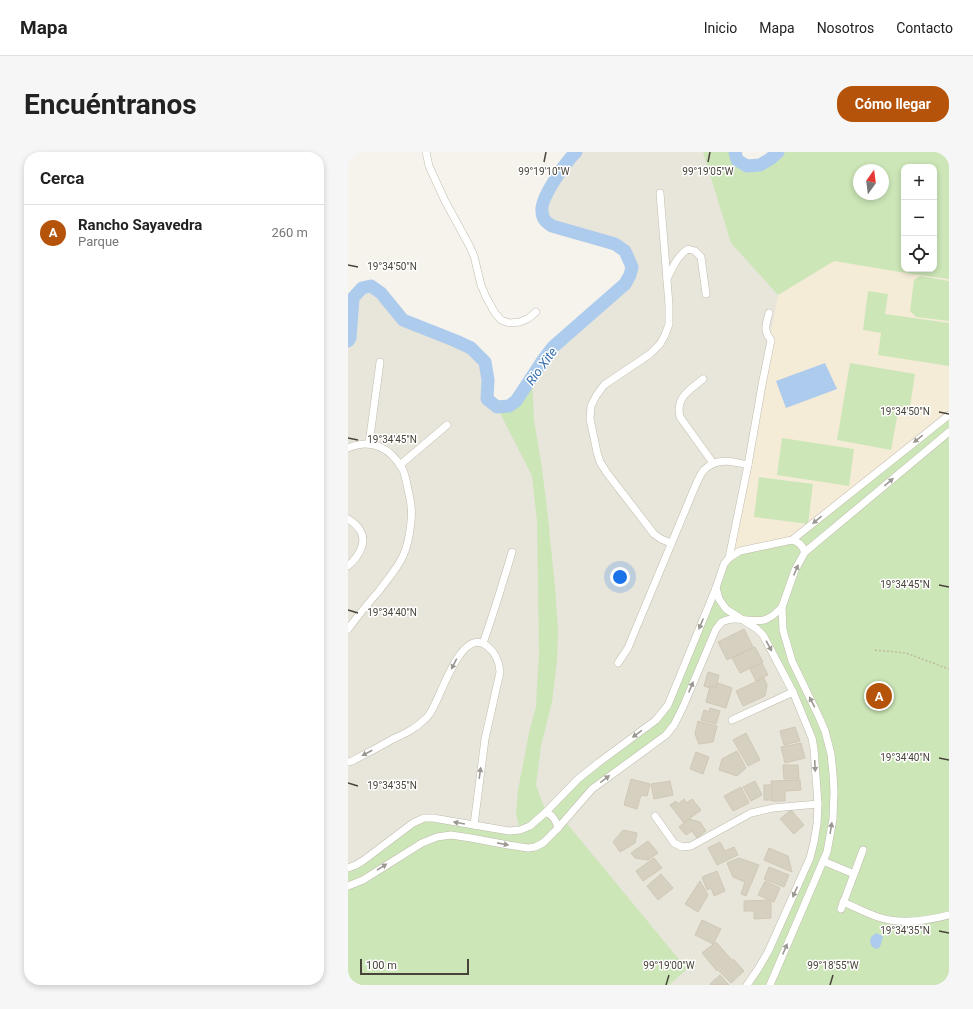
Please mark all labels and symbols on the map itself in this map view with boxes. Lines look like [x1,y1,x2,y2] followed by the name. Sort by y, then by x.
[853,164,889,200] north arrow
[518,166,570,177] text: 99°19'10"W
[682,166,734,177] text: 99°19'05"W
[367,261,417,272] text: 19°34'50"N
[523,344,560,388] water label: Rio Xite
[880,406,930,417] text: 19°34'50"N
[367,434,417,445] text: 19°34'45"N
[913,434,924,443] one-way arrow
[884,477,894,486] one-way arrow
[811,516,822,525] one-way arrow
[793,564,799,576] one-way arrow
[610,567,630,587] your location
[880,579,930,590] text: 19°34'45"N
[367,607,417,618] text: 19°34'40"N
[698,619,704,630] one-way arrow
[766,640,772,652] one-way arrow
[451,658,457,670] one-way arrow
[688,681,695,693] one-way arrow
[866,681,892,711] pin: A
[809,696,815,708] one-way arrow
[632,730,642,738] one-way arrow
[362,750,373,757] one-way arrow
[880,752,930,763] text: 19°34'40"N
[812,760,819,772] one-way arrow
[477,767,484,779] one-way arrow
[599,775,610,783] one-way arrow
[367,780,417,791] text: 19°34'35"N
[453,819,465,825] one-way arrow
[828,822,834,834] one-way arrow
[497,841,509,847] one-way arrow
[376,864,388,871] one-way arrow
[792,886,798,898] one-way arrow
[880,925,930,936] text: 19°34'35"N
[782,944,788,955] one-way arrow
[360,957,469,976] scale bar
[643,960,695,971] text: 99°19'00"W
[807,960,859,971] text: 99°18'55"W

